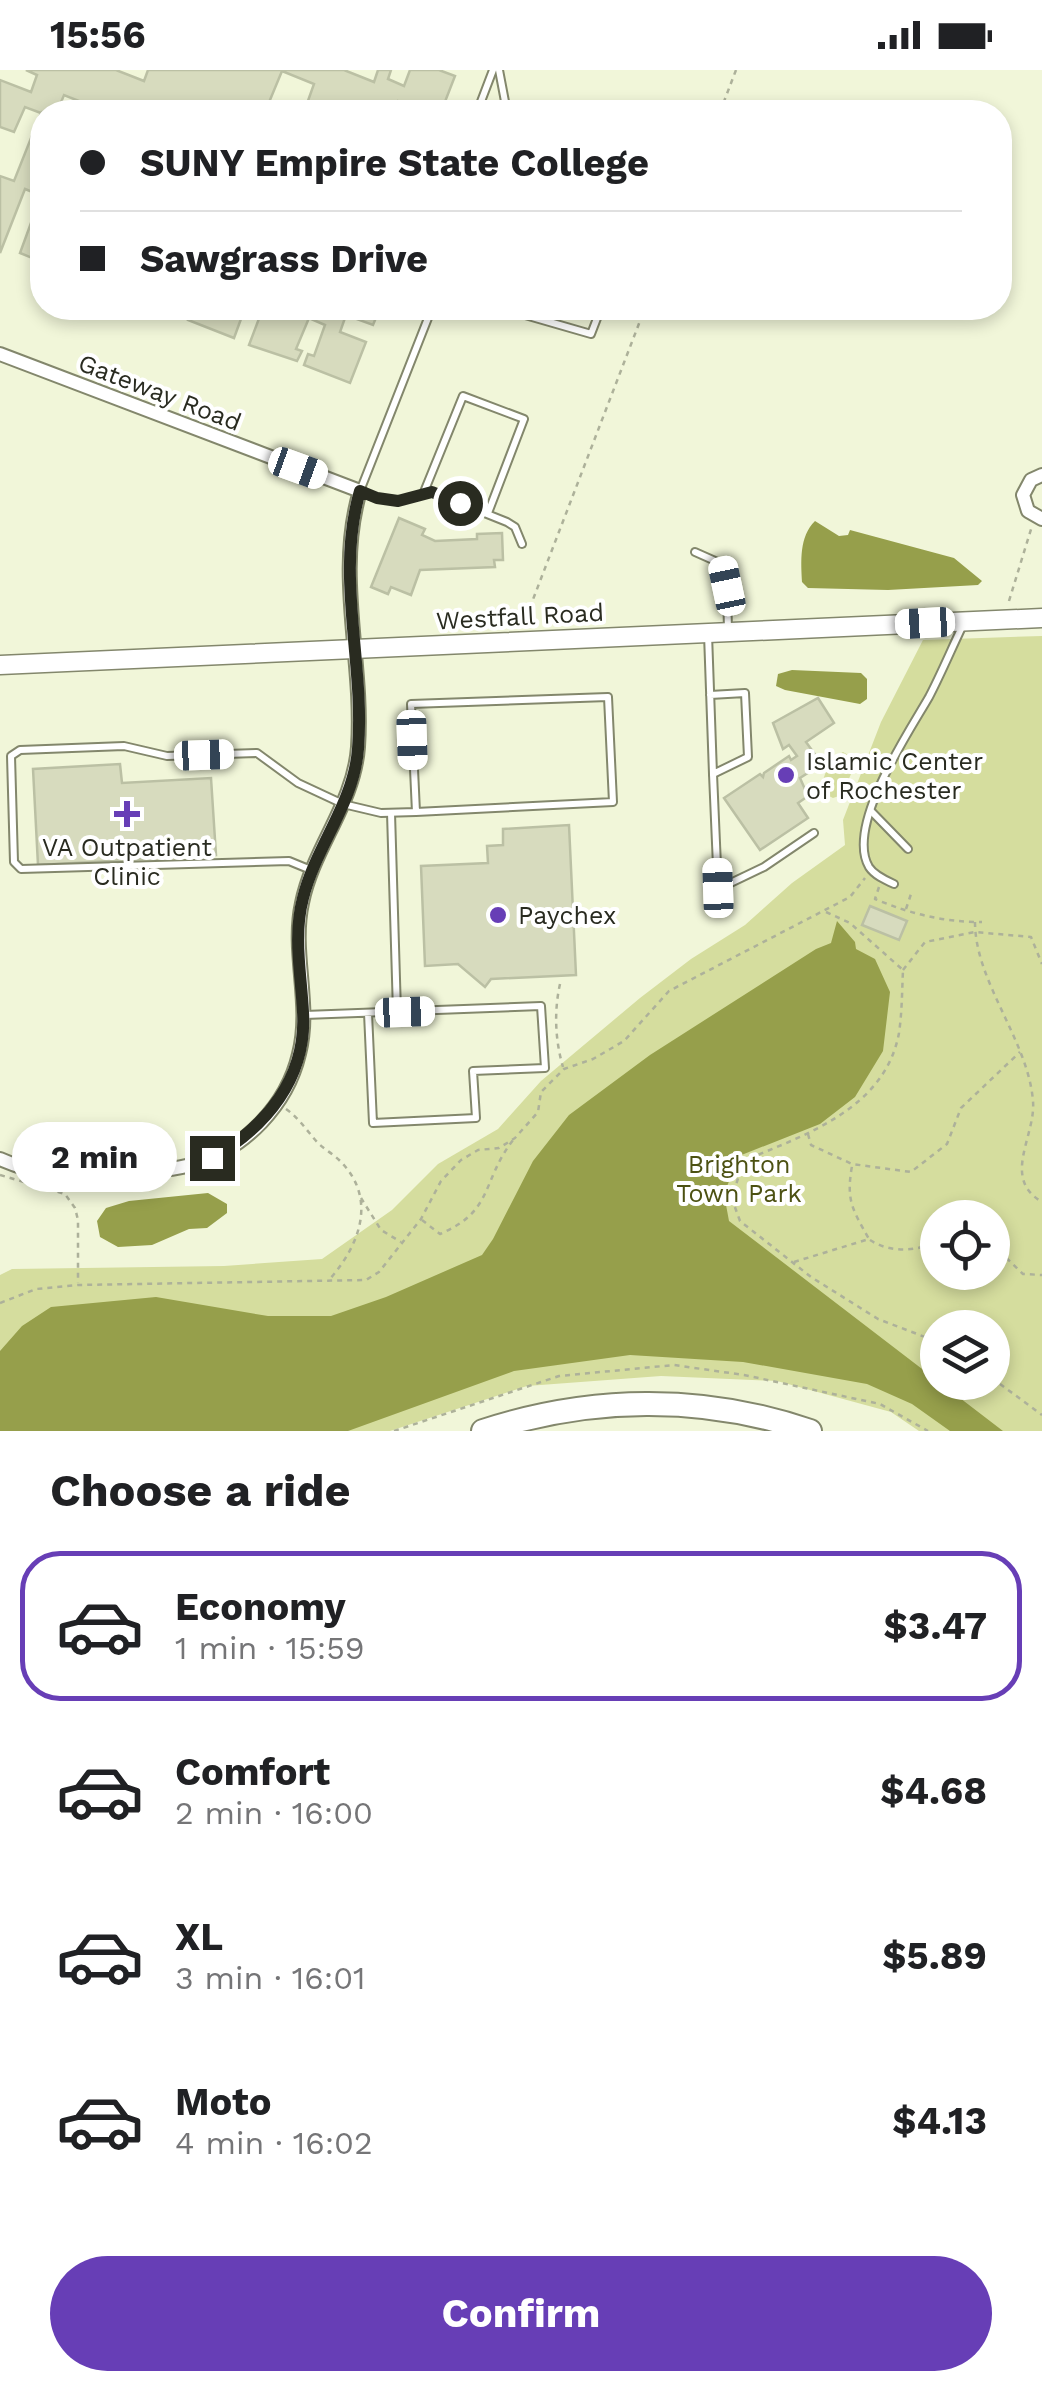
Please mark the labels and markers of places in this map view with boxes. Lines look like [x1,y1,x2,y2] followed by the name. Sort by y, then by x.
[806,747,983,805] place label: Islamic Center of Rochester
[775,764,797,786] marker: Islamic Center of Rochester
[114,801,140,827] marker: VA Outpatient Clinic
[42,833,213,891] place label: VA Outpatient Clinic
[518,901,616,930] place label: Paychex
[487,904,509,926] marker: Paychex

